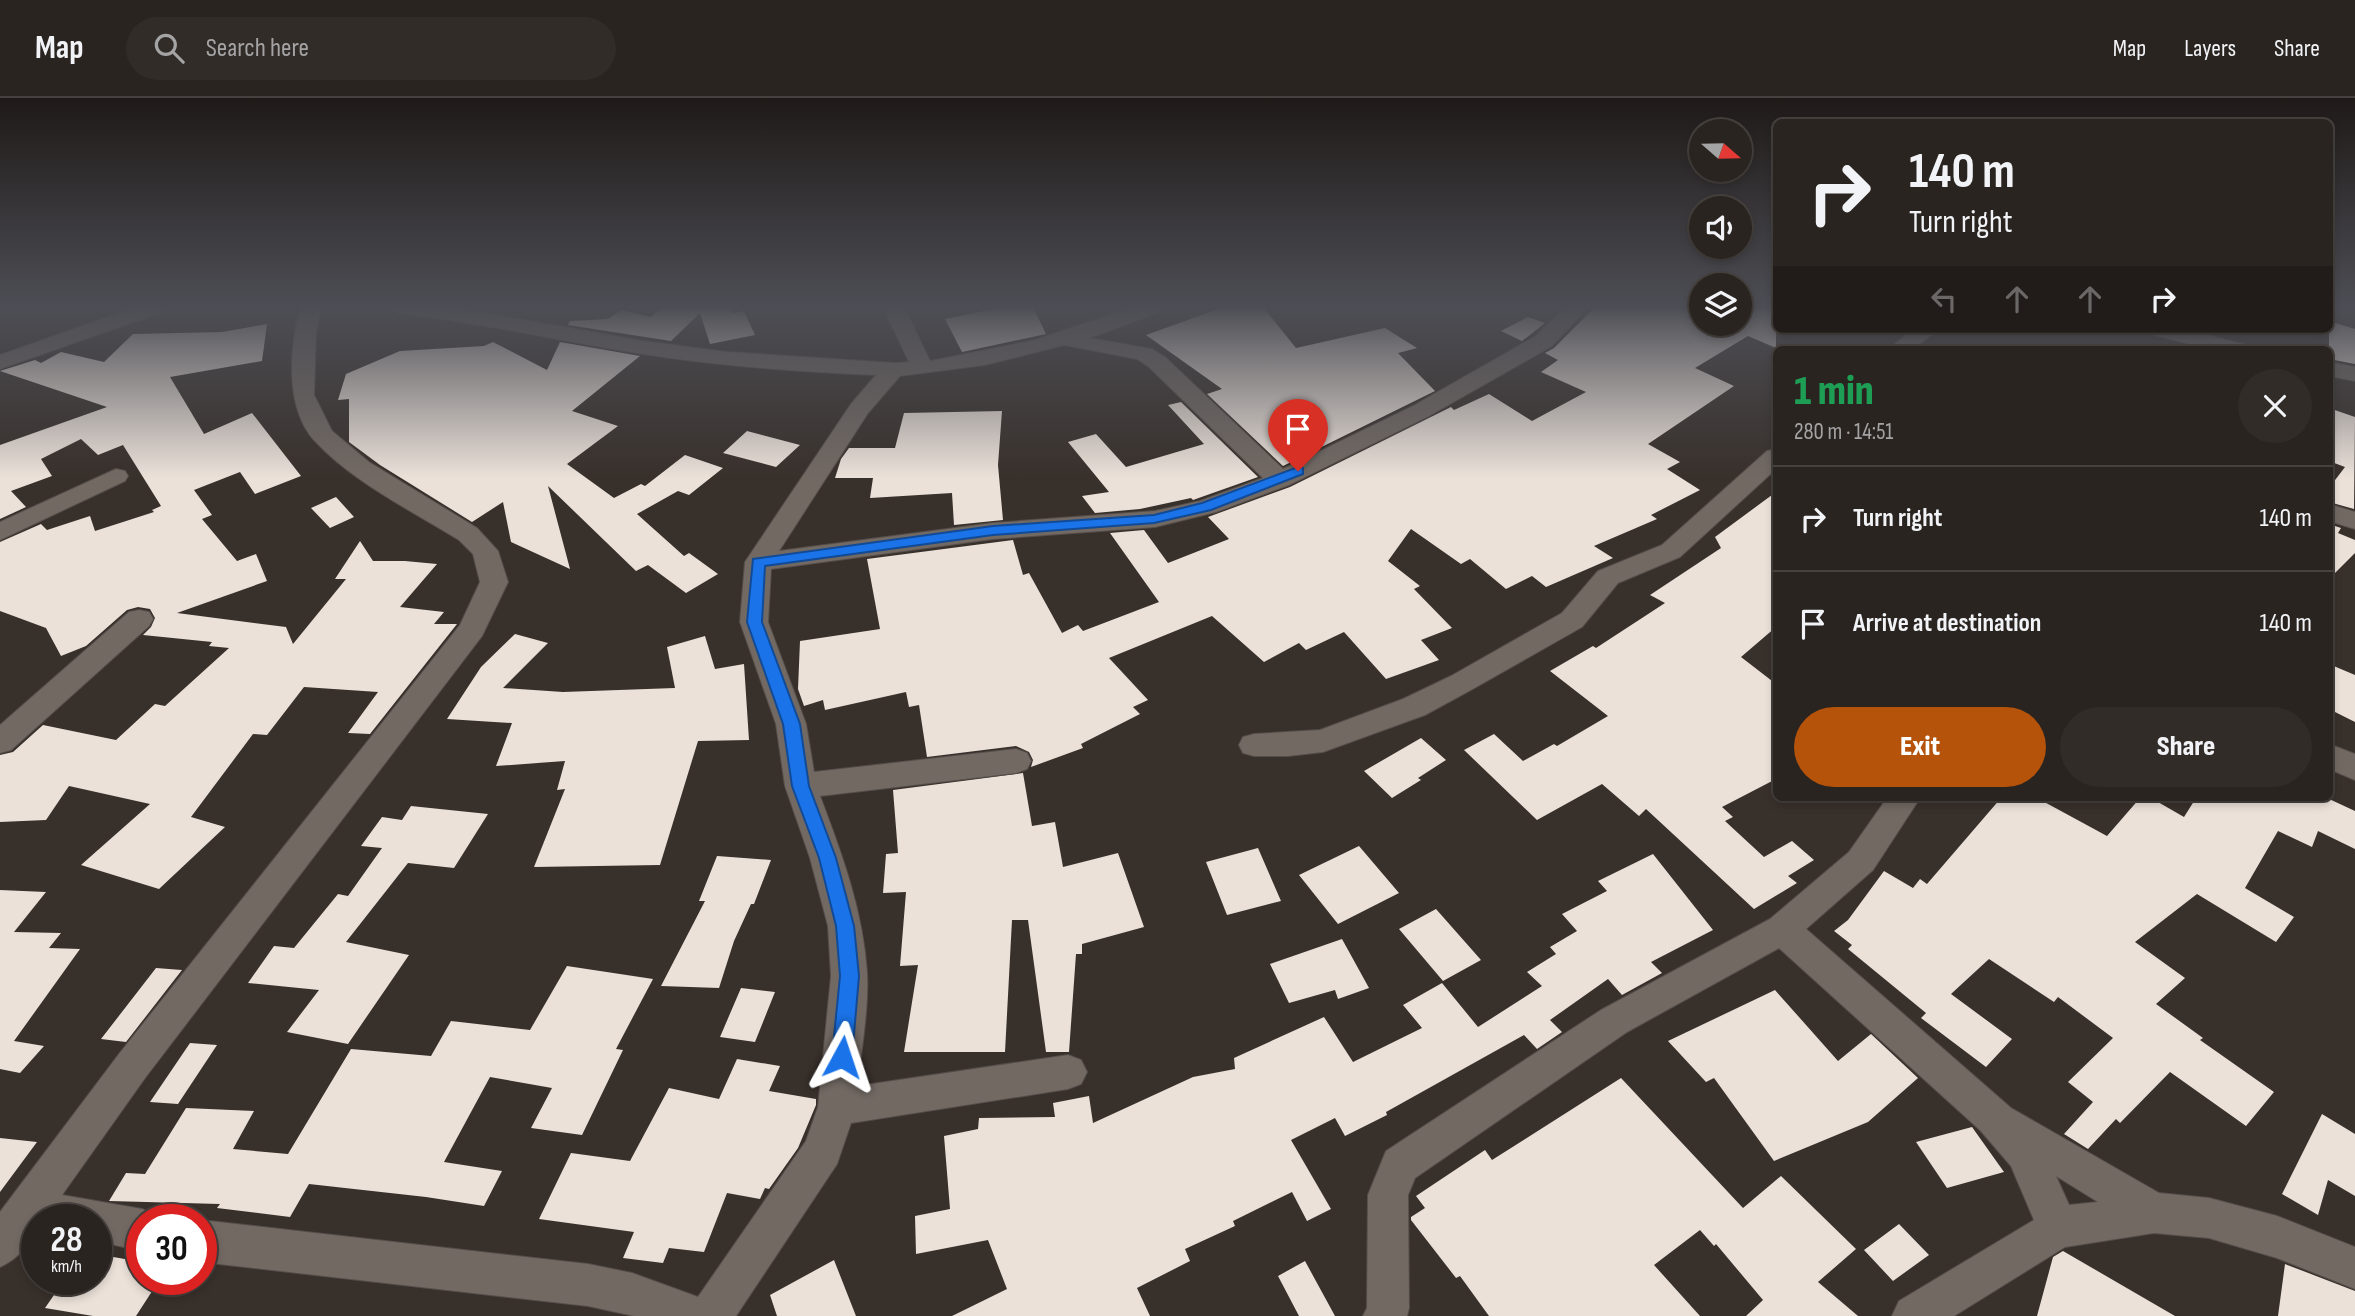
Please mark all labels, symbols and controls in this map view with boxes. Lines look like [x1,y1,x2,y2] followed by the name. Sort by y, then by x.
[126,17,616,80] search box
[35,28,84,68] text: Map
[150,29,188,67] icon: search
[206,33,309,64] text: Search here
[2113,34,2146,63] text: Map
[2184,34,2236,63] text: Layers
[2274,34,2320,63] text: Share
[1689,119,1752,182] north arrow
[1689,119,1752,336] map controls
[1909,143,2015,202] text: 140 m
[1794,147,1885,238] icon: right
[1689,196,1752,259] button: sound
[1909,203,2013,242] text: Turn right
[1689,273,1752,336] button: layers
[1925,280,1963,318] icon: left
[1998,280,2036,318] icon: ahead
[2071,280,2109,318] icon: ahead
[2144,280,2182,318] icon: right
[1794,366,1874,417] text: 1 min
[2238,369,2312,443] button: close
[1268,399,1328,471] pin
[1279,410,1317,448] icon: arrive
[1794,418,1893,446] text: 280 m · 14:51
[1794,500,1832,538] icon: right
[1853,503,1942,534] text: Turn right
[2260,503,2312,534] text: 140 m
[1794,605,1832,643] icon: arrive
[1853,608,2041,639] text: Arrive at destination
[2260,608,2312,639] text: 140 m
[1794,707,2046,787] button: Exit
[2060,707,2312,787] button: Share
[805,1020,879,1094] position arrow
[126,1204,217,1295] speed limit sign: 30
[51,1219,82,1262] text: 28
[51,1256,82,1277] text: km/h

